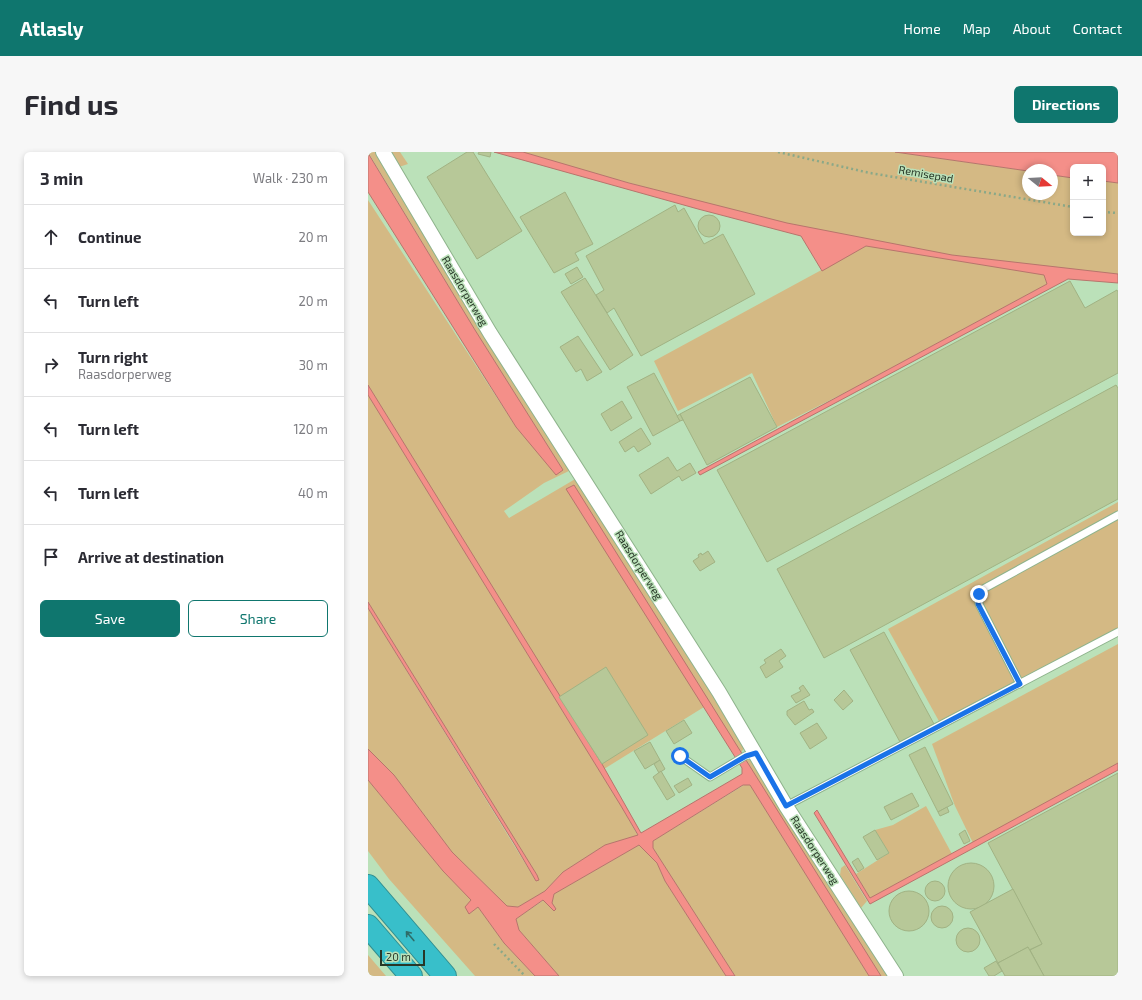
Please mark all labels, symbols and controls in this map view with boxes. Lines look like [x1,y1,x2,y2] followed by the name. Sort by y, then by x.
[20,17,84,40] text: Atlasly
[904,20,941,37] text: Home
[963,20,991,37] text: Map
[1013,20,1051,37] text: About
[1073,20,1122,37] text: Contact
[1014,86,1118,123] button: Directions
[24,87,118,121] text: Find us
[898,162,954,185] street label: Remisepad
[1022,164,1058,200] north arrow
[1070,164,1106,236] map controls
[1070,164,1106,200] button: +
[40,168,83,188] text: 3 min
[253,170,328,186] text: Walk · 230 m
[1070,200,1106,236] button: −
[40,226,62,248] icon: ahead
[78,228,141,246] text: Continue
[299,229,328,245] text: 20 m
[439,253,491,328] street label: Raasdorperweg
[40,290,62,312] icon: left
[78,292,139,310] text: Turn left
[299,293,328,309] text: 20 m
[78,348,148,366] text: Turn right
[40,354,62,376] icon: right
[299,357,328,373] text: 30 m
[78,366,172,382] text: Raasdorperweg
[40,418,62,440] icon: left
[78,420,139,438] text: Turn left
[293,421,328,437] text: 120 m
[40,482,62,504] icon: left
[78,484,139,502] text: Turn left
[298,485,328,501] text: 40 m
[613,528,666,602] street label: Raasdorperweg
[40,546,62,568] icon: arrive
[78,548,224,566] text: Arrive at destination
[970,585,988,603] route end
[40,600,180,637] button: Save
[188,600,328,637] button: Share
[671,747,689,765] route start
[788,813,842,886] street label: Raasdorperweg
[406,931,415,941] one-way arrow
[380,948,425,967] scale bar
[386,950,411,963] text: 20 m

